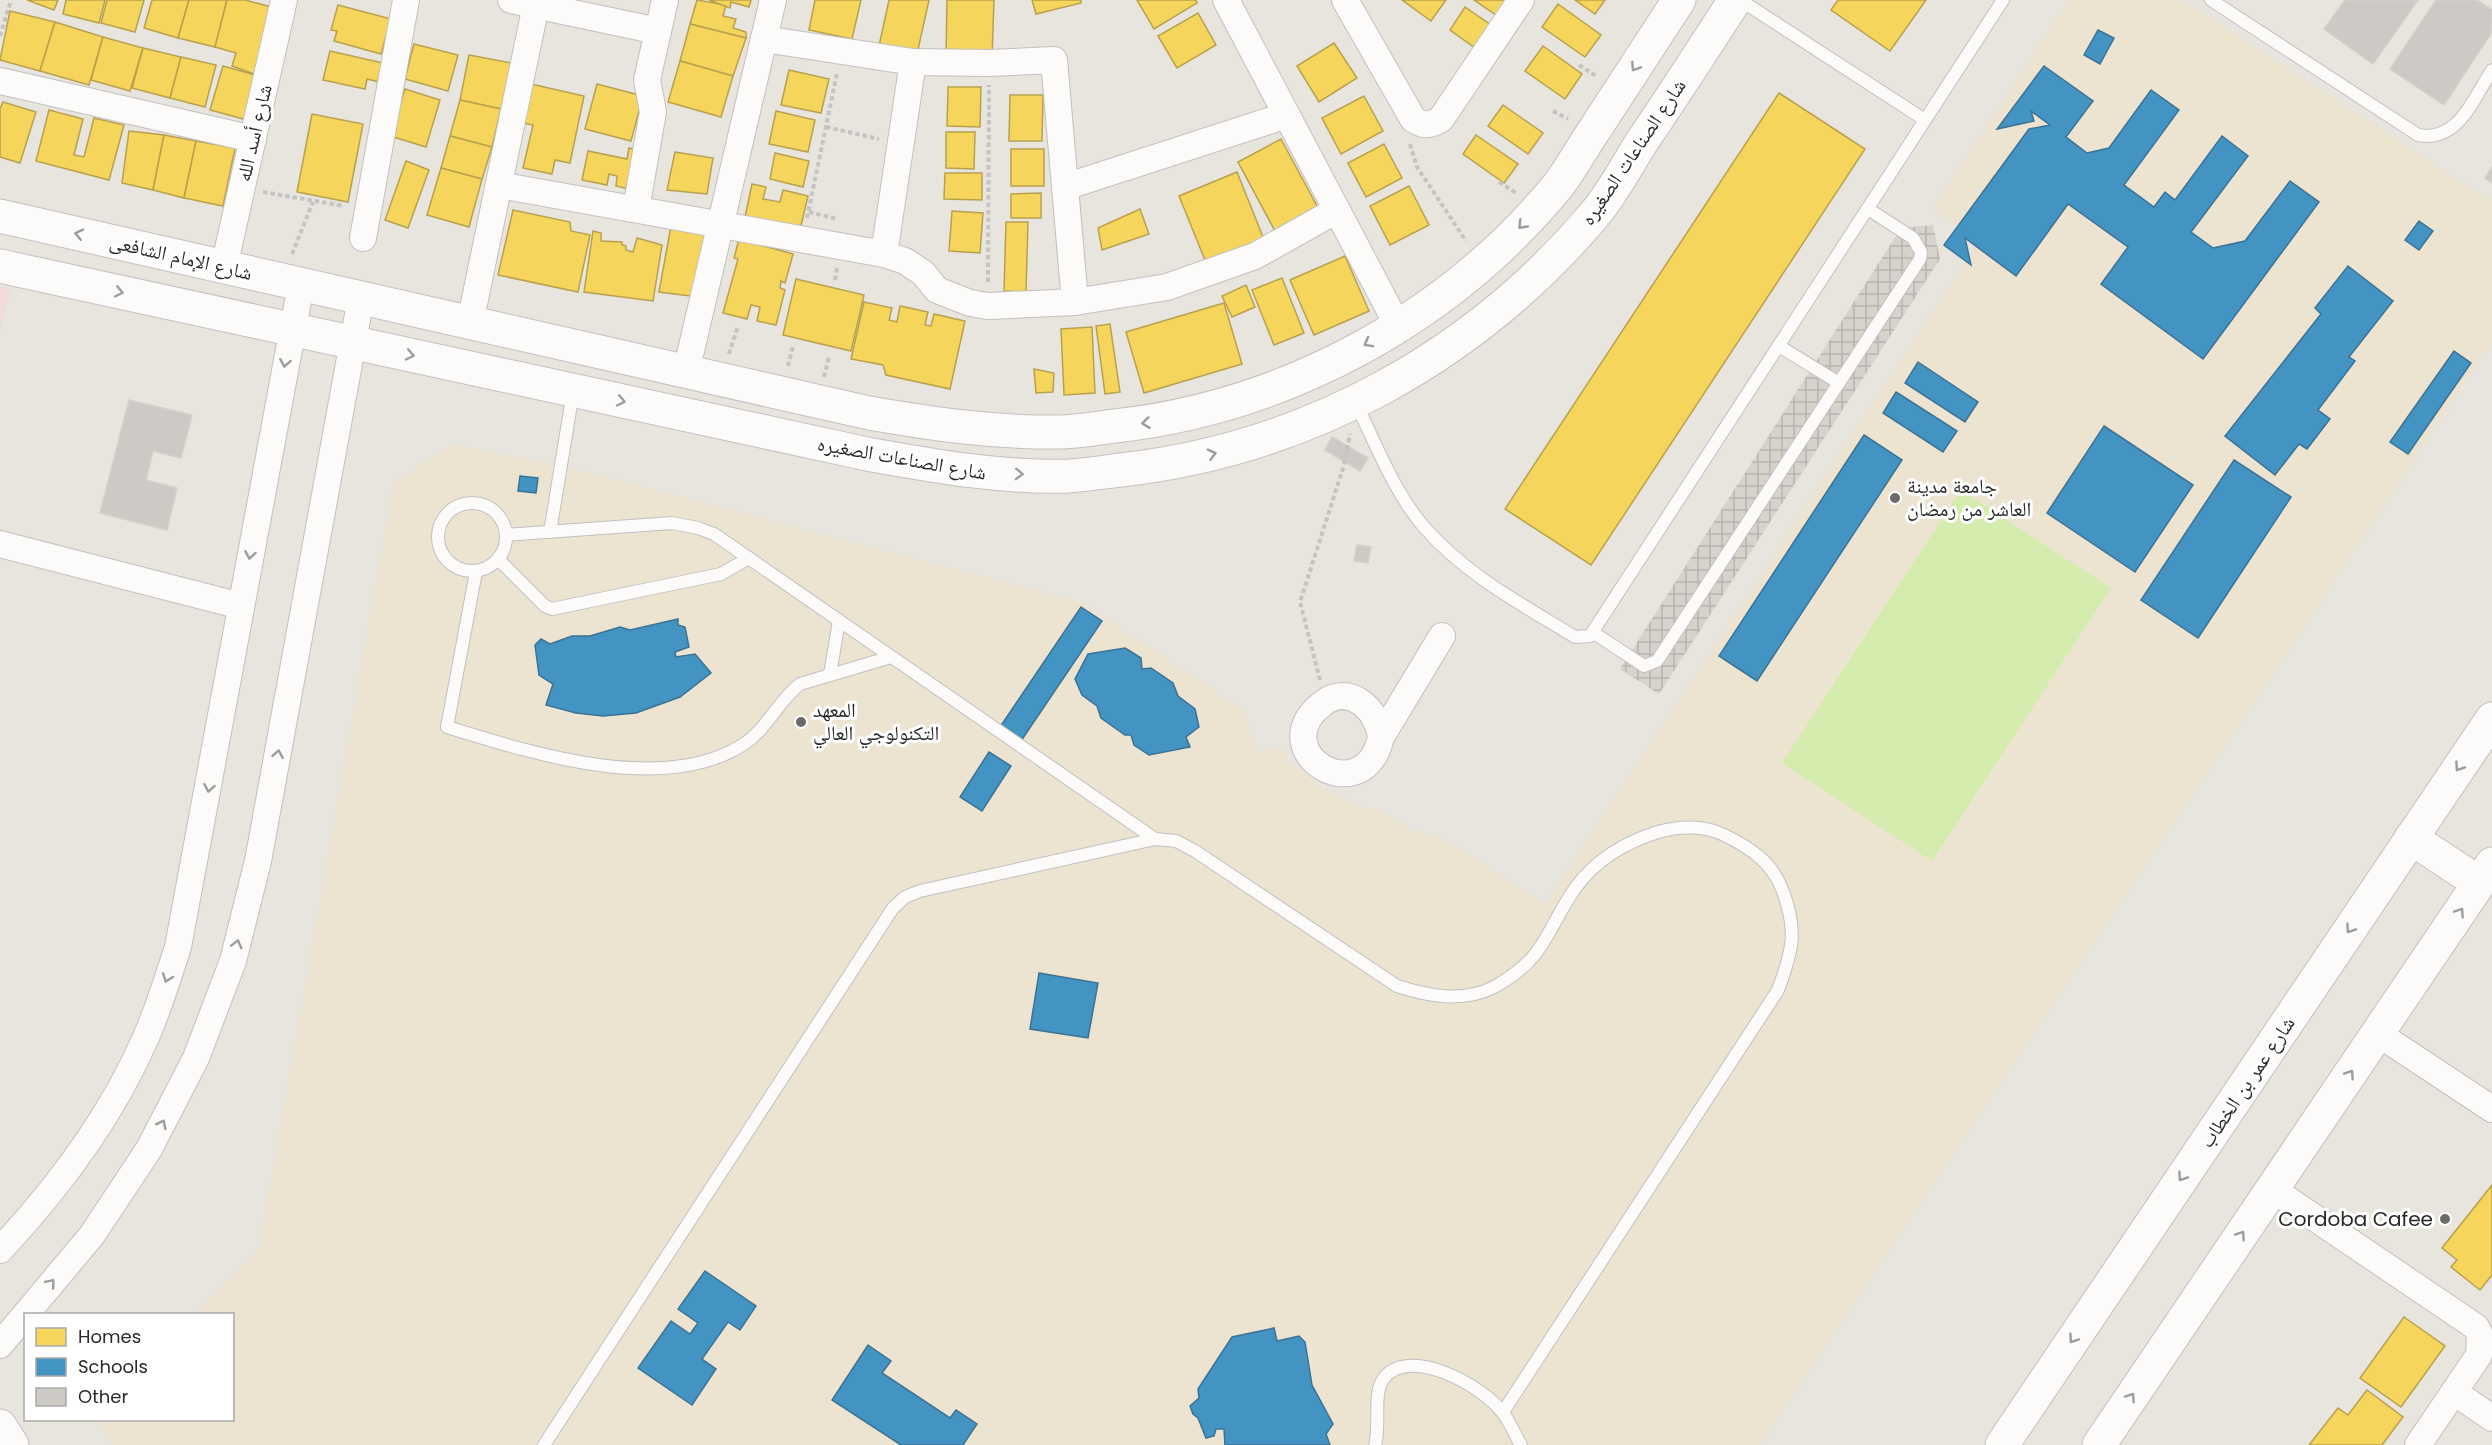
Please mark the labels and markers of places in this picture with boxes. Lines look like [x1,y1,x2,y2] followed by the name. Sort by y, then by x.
[1907,472,2031,523] place label: جامعة مدينة العاشر من رمضان
[1888,491,1902,505] marker: جامعة مدينة العاشر من رمضان
[813,696,939,749] place label: المعهد التكنولوجي العالي
[794,715,808,729] marker: المعهد التكنولوجي العالي
[2278,1205,2433,1233] place label: Cordoba Cafee
[2438,1212,2452,1226] marker: Cordoba Cafee

